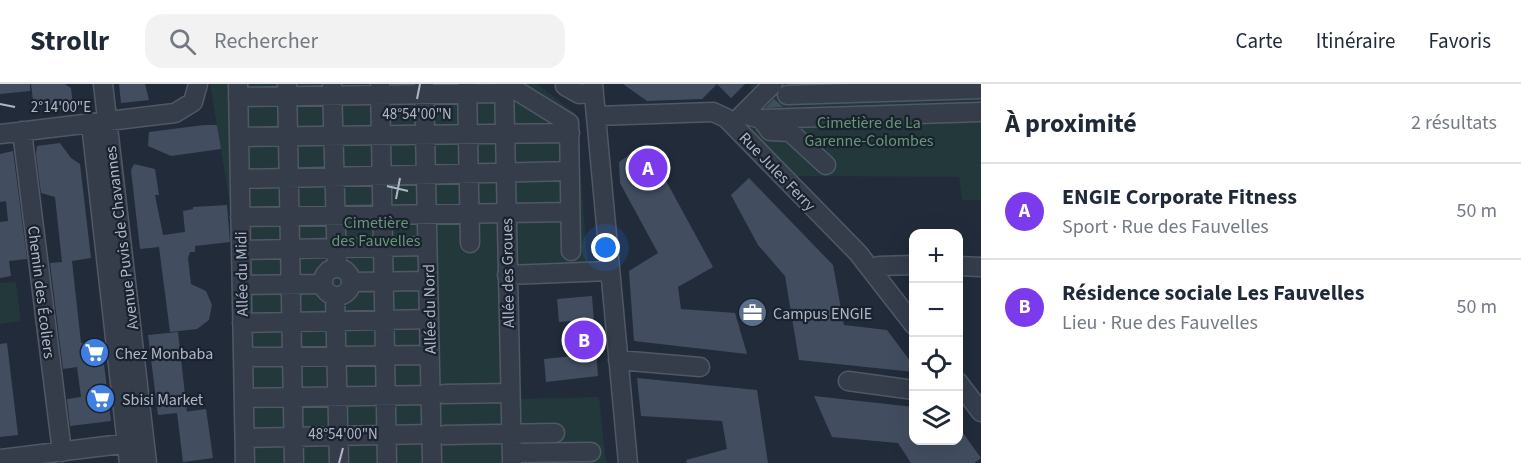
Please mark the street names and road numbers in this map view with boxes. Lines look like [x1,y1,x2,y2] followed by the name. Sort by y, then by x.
[734,127,821,216] street label: Rue Jules Ferry
[100,145,144,331] street label: Avenue Puvis de Chavannes
[496,218,520,328] street label: Allée des Groues
[22,224,60,360] street label: Chemin des Écoliers
[230,231,254,317] street label: Allée du Midi
[418,264,442,354] street label: Allée du Nord

